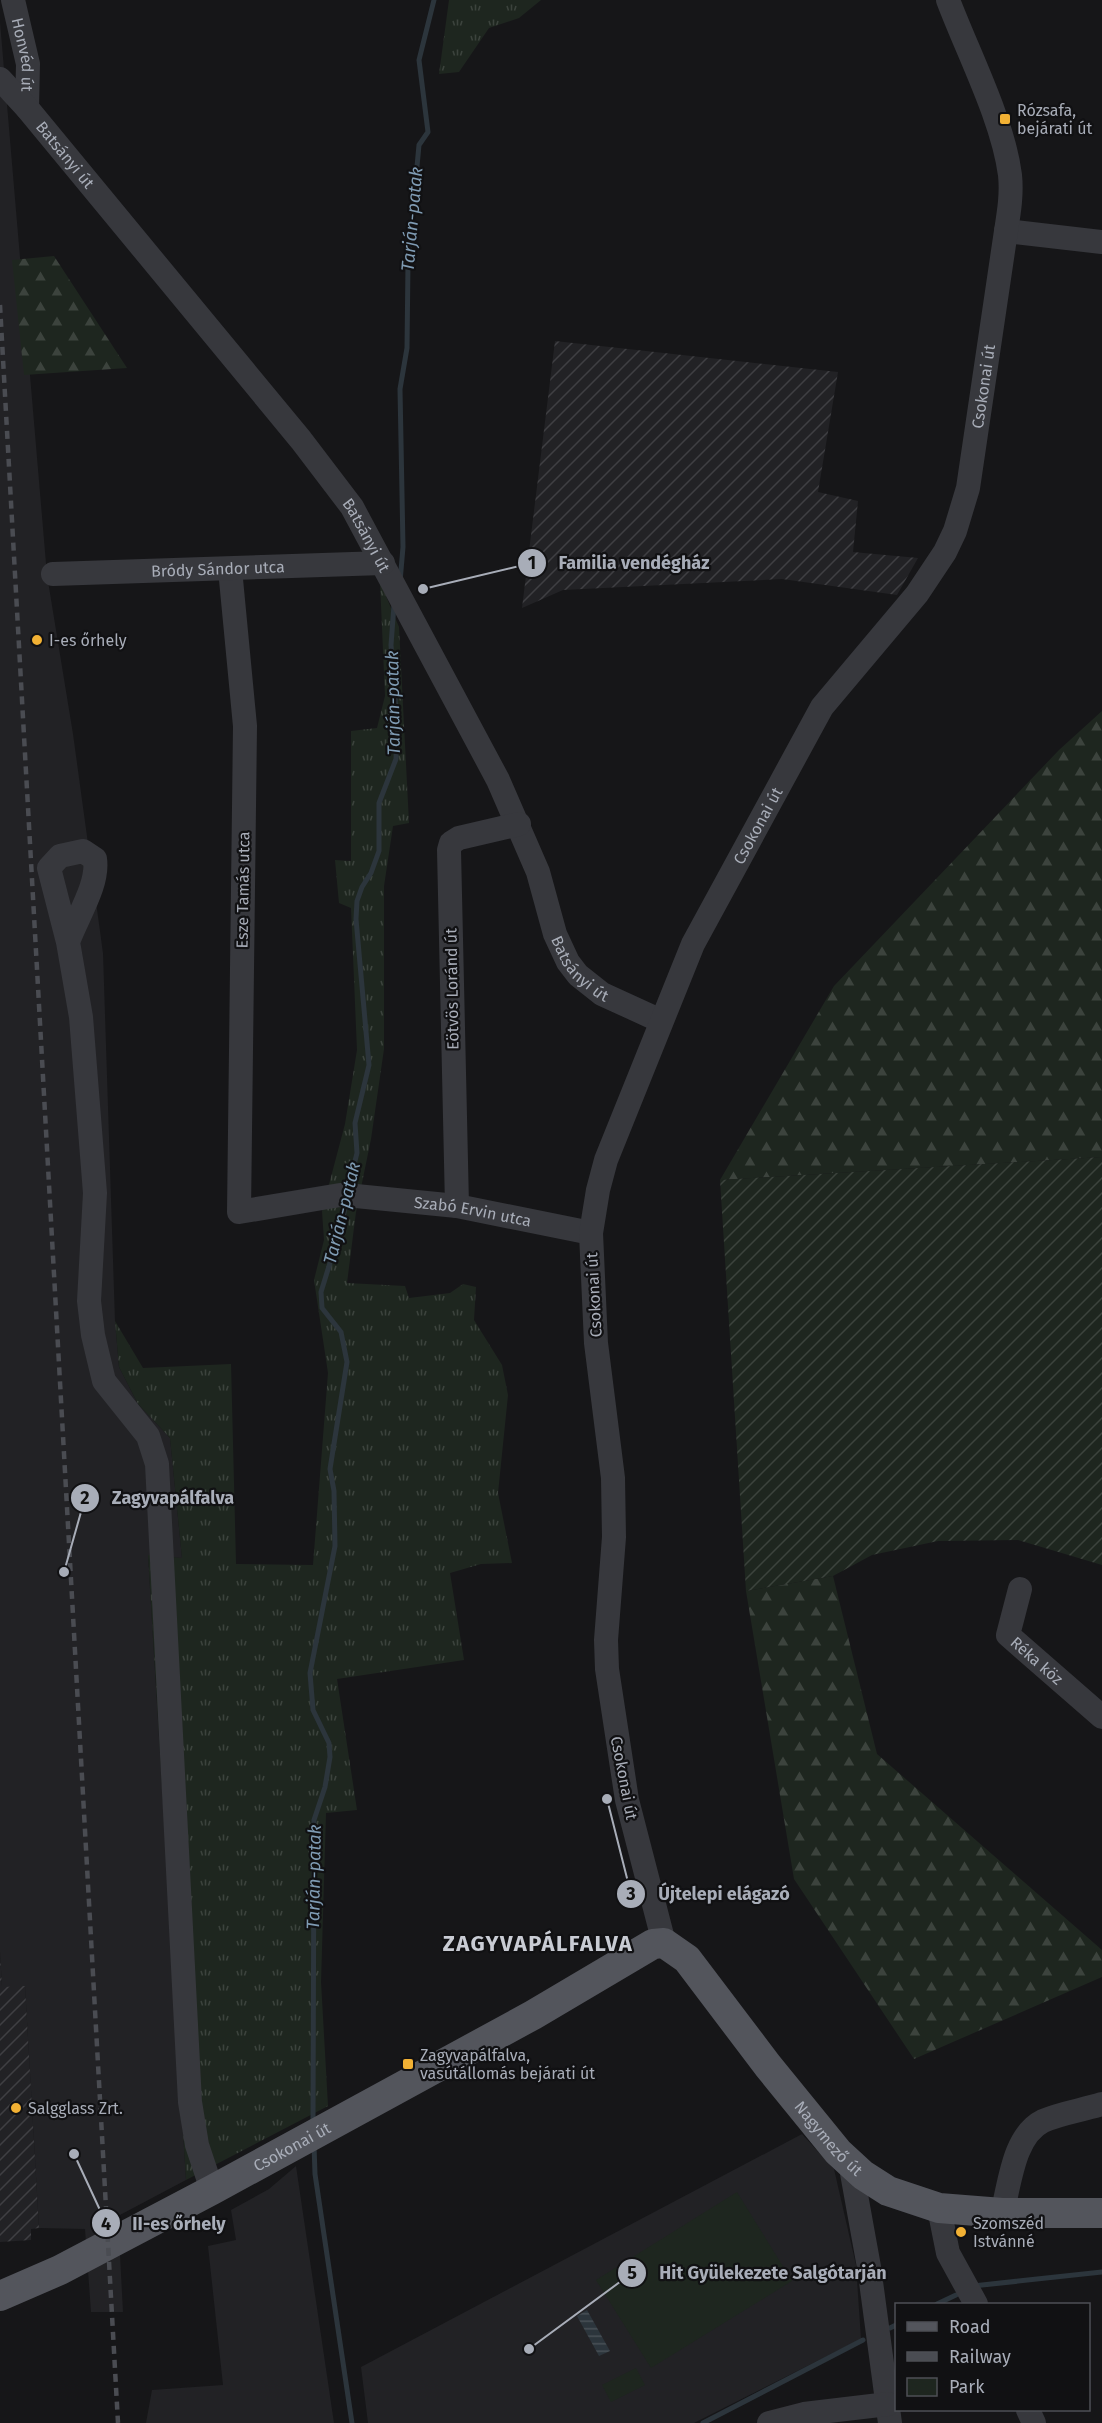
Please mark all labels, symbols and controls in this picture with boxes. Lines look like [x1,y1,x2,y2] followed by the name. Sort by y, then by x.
[8,16,38,92] street label: Honvéd út
[1017,101,1093,138] place label: Rózsafa, bejárati út
[998,112,1012,126] marker: Rózsafa, bejárati út
[32,117,99,192] street label: Batsányi út
[396,166,428,272] water label: Tarján-patak
[967,343,999,430] street label: Csokonai út
[339,494,395,575] street label: Batsányi út
[517,545,722,581] callout: Familia vendégház
[528,552,536,574] text: 1
[559,552,709,574] text: Familia vendégház
[151,557,285,580] street label: Bródy Sándor utca
[49,631,127,650] place label: I-es őrhely
[30,633,44,647] marker: I-es őrhely
[381,650,405,756] water label: Tarján-patak
[729,784,786,867] street label: Csokonai út
[232,831,254,949] street label: Esze Tamás utca
[441,928,463,1050] street label: Eötvös Loránd út
[548,933,612,1005] street label: Batsányi út
[319,1159,365,1266] water label: Tarján-patak
[413,1192,533,1230] street label: Szabó Ervin utca
[582,1252,606,1338] street label: Csokonai út
[70,1480,246,1516] callout: Zagyvapálfalva
[80,1487,90,1509] text: 2
[112,1487,234,1509] text: Zagyvapálfalva
[1007,1632,1067,1688] street label: Réka köz
[607,1735,641,1822] street label: Csokonai út
[302,1824,326,1930] water label: Tarján-patak
[616,1876,802,1912] callout: Újtelepi elágazó
[658,1882,790,1905] text: Újtelepi elágazó
[625,1883,636,1905] text: 3
[443,1930,633,1957] district label: ZAGYVAPÁLFALVA
[420,2046,595,2083] place label: Zagyvapálfalva, vasútállomás bejárati út
[401,2057,415,2071] marker: Zagyvapálfalva, vasútállomás bejárati út
[791,2097,867,2180] street label: Nagymező út
[28,2099,123,2118] place label: Salgglass Zrt.
[9,2101,23,2115] marker: Salgglass Zrt.
[250,2118,334,2175] street label: Csokonai út
[91,2205,238,2241] callout: II-es őrhely
[101,2213,111,2235] text: 4
[132,2213,226,2235] text: II-es őrhely
[973,2214,1044,2251] place label: Szomszéd Istvánné
[954,2225,968,2239] marker: Szomszéd Istvánné
[617,2255,898,2291] callout: Hit Gyülekezete Salgótarján
[627,2262,637,2284] text: 5
[659,2262,887,2284] text: Hit Gyülekezete Salgótarján
[895,2303,1090,2411] legend
[949,2316,991,2338] text: Road
[949,2346,1011,2368] text: Railway
[949,2376,985,2398] text: Park

